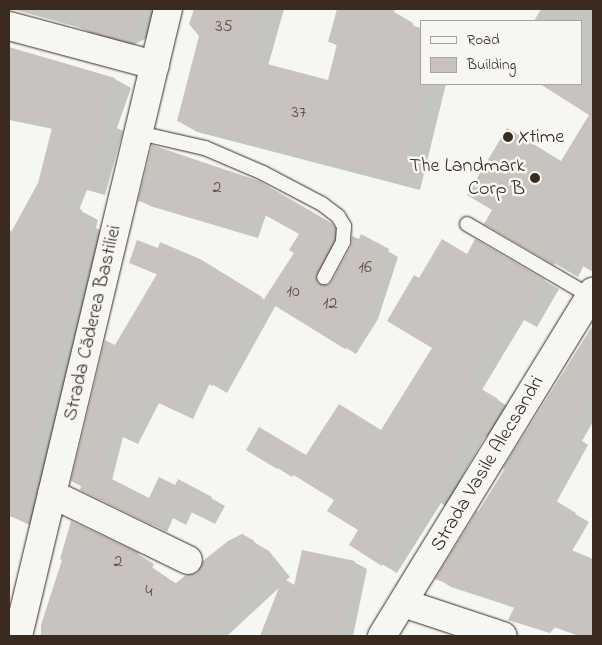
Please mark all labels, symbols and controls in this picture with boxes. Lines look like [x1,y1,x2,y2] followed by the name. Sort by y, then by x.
[215,16,233,38] house number: 35
[420,20,582,85] legend
[467,29,500,51] text: Road
[467,54,516,76] text: Building
[292,102,306,124] house number: 37
[518,125,564,149] place label: Xtime
[502,131,514,143] marker: Xtime
[410,155,525,202] place label: The Landmark Corp B
[529,172,541,184] marker: The Landmark Corp B
[213,177,221,199] house number: 2
[59,223,127,423] street label: Strada Căderea Bastiliei
[358,257,372,279] house number: 16
[286,281,300,303] house number: 10
[323,293,337,315] house number: 12
[426,372,550,556] street label: Strada Vasile Alecsandri
[114,551,122,573] house number: 2
[145,581,153,603] house number: 4

